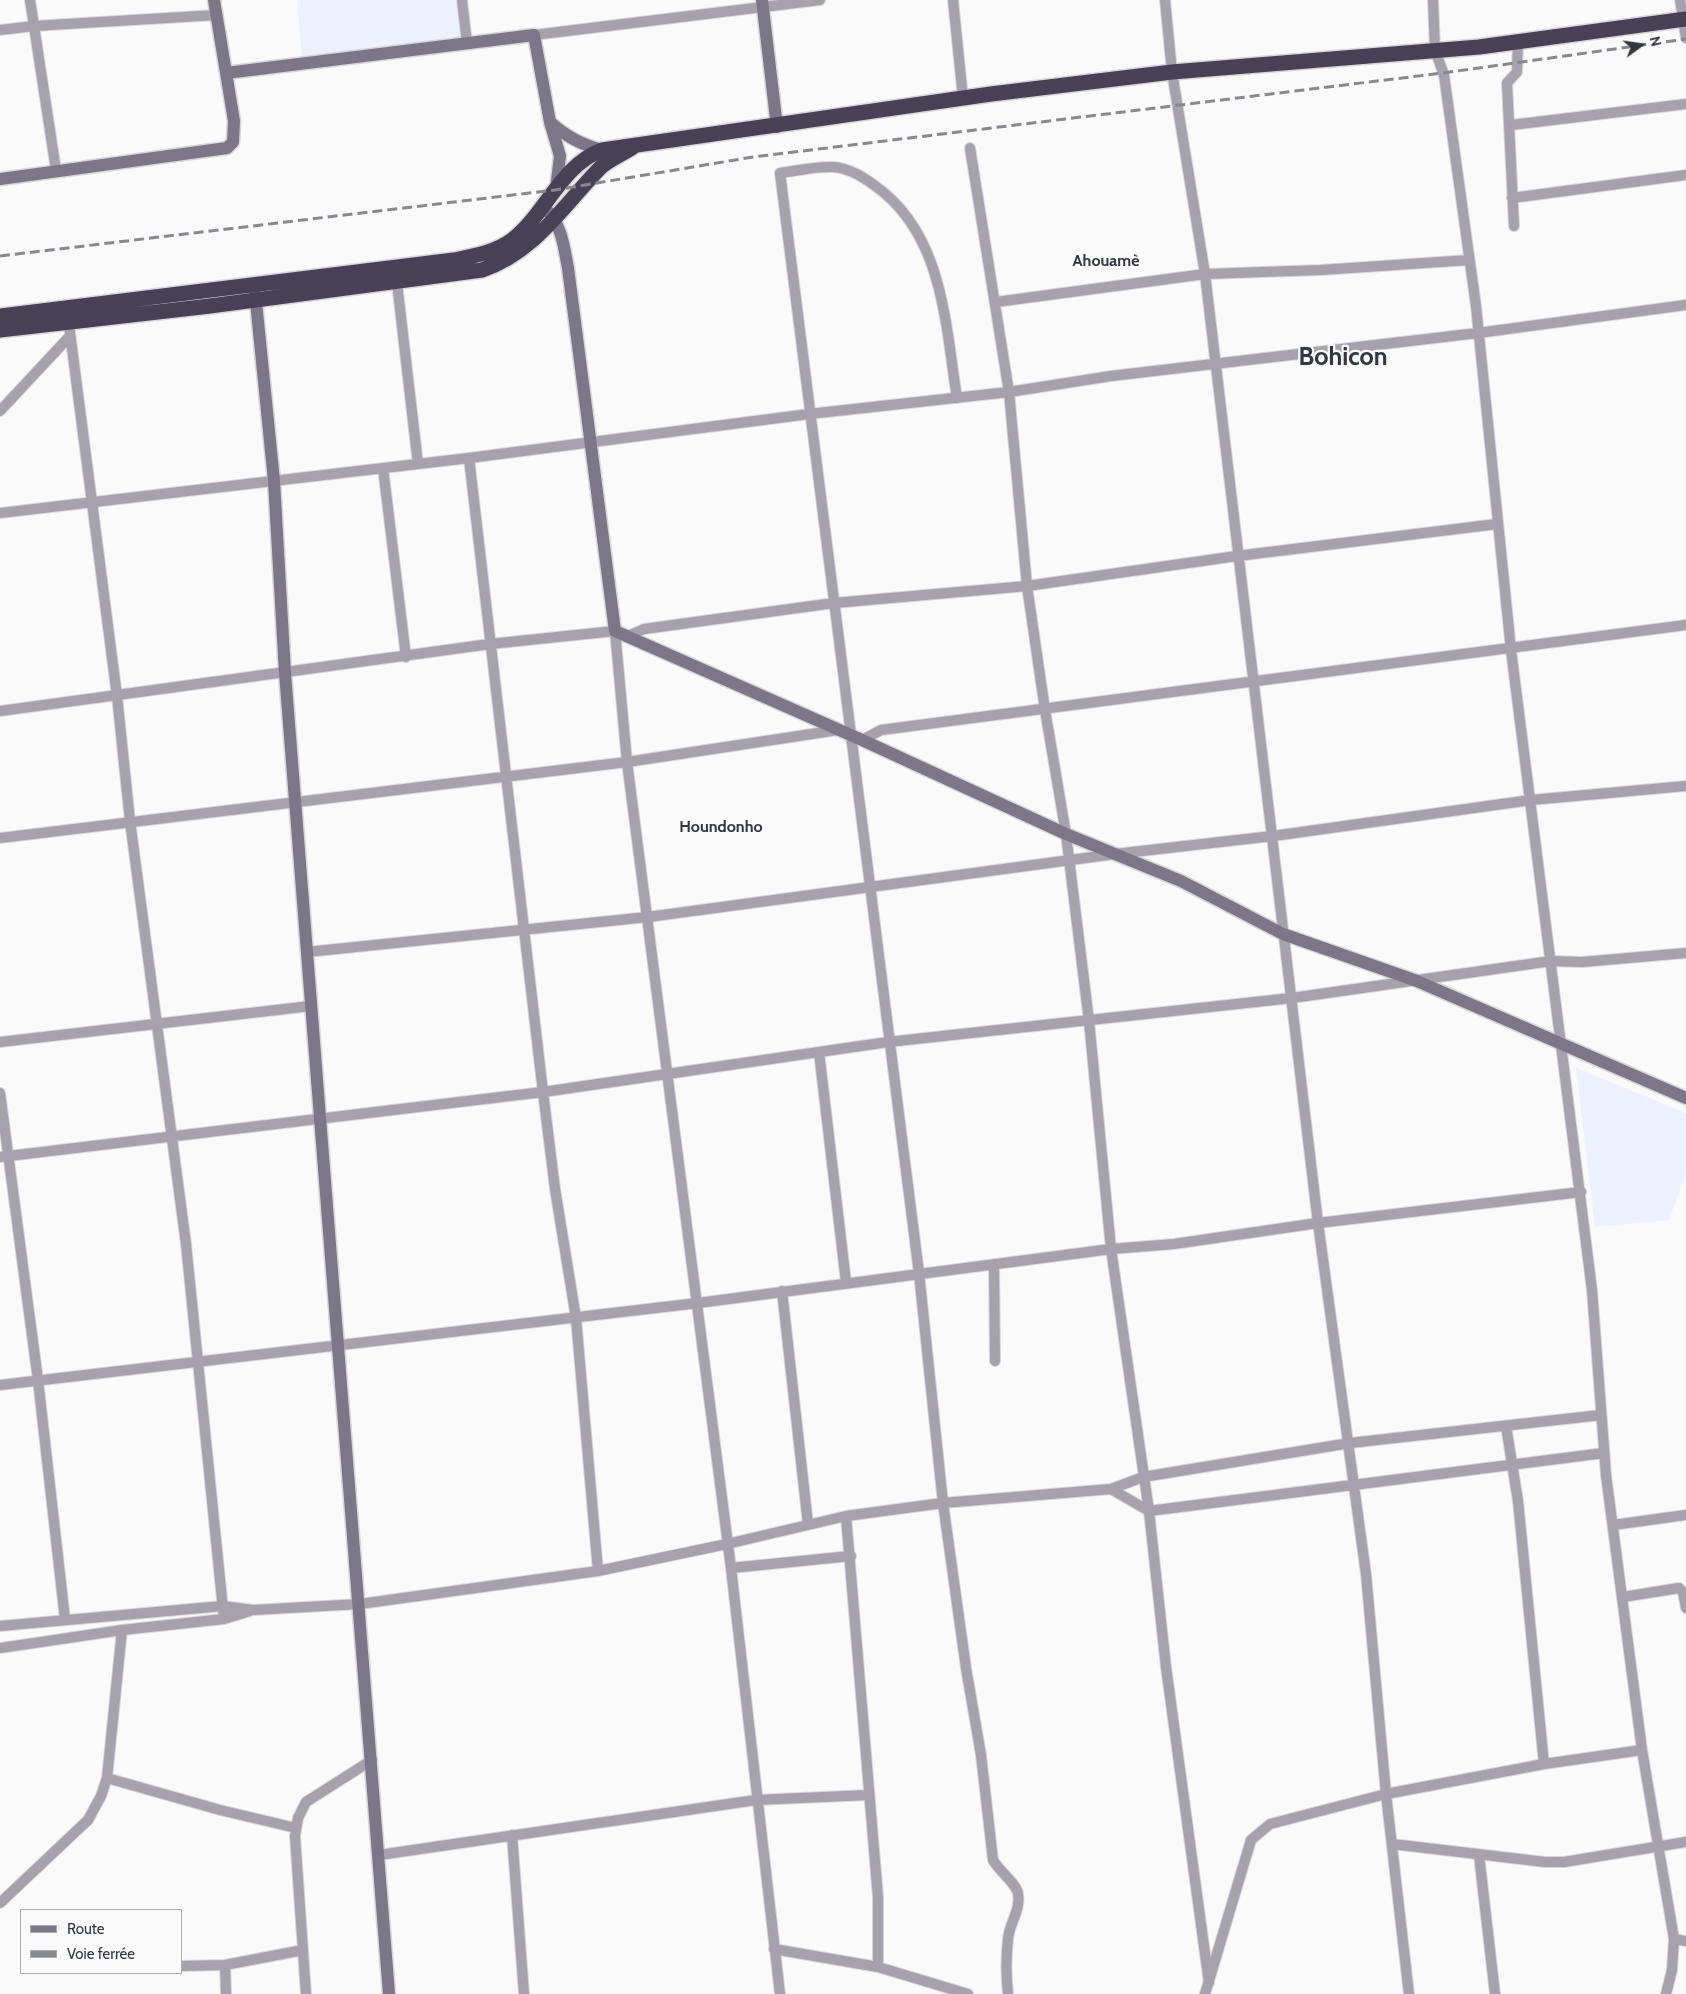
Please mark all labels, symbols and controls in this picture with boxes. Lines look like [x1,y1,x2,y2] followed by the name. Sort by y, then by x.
[1616,20,1666,70] north arrow
[1646,34,1665,48] text: N
[1073,251,1139,271] district label: Ahouamè
[1299,343,1387,373] district label: Bohicon
[679,817,763,837] district label: Houndonho
[20,1909,182,1974] legend
[67,1920,105,1938] text: Route
[67,1945,135,1963] text: Voie ferrée

